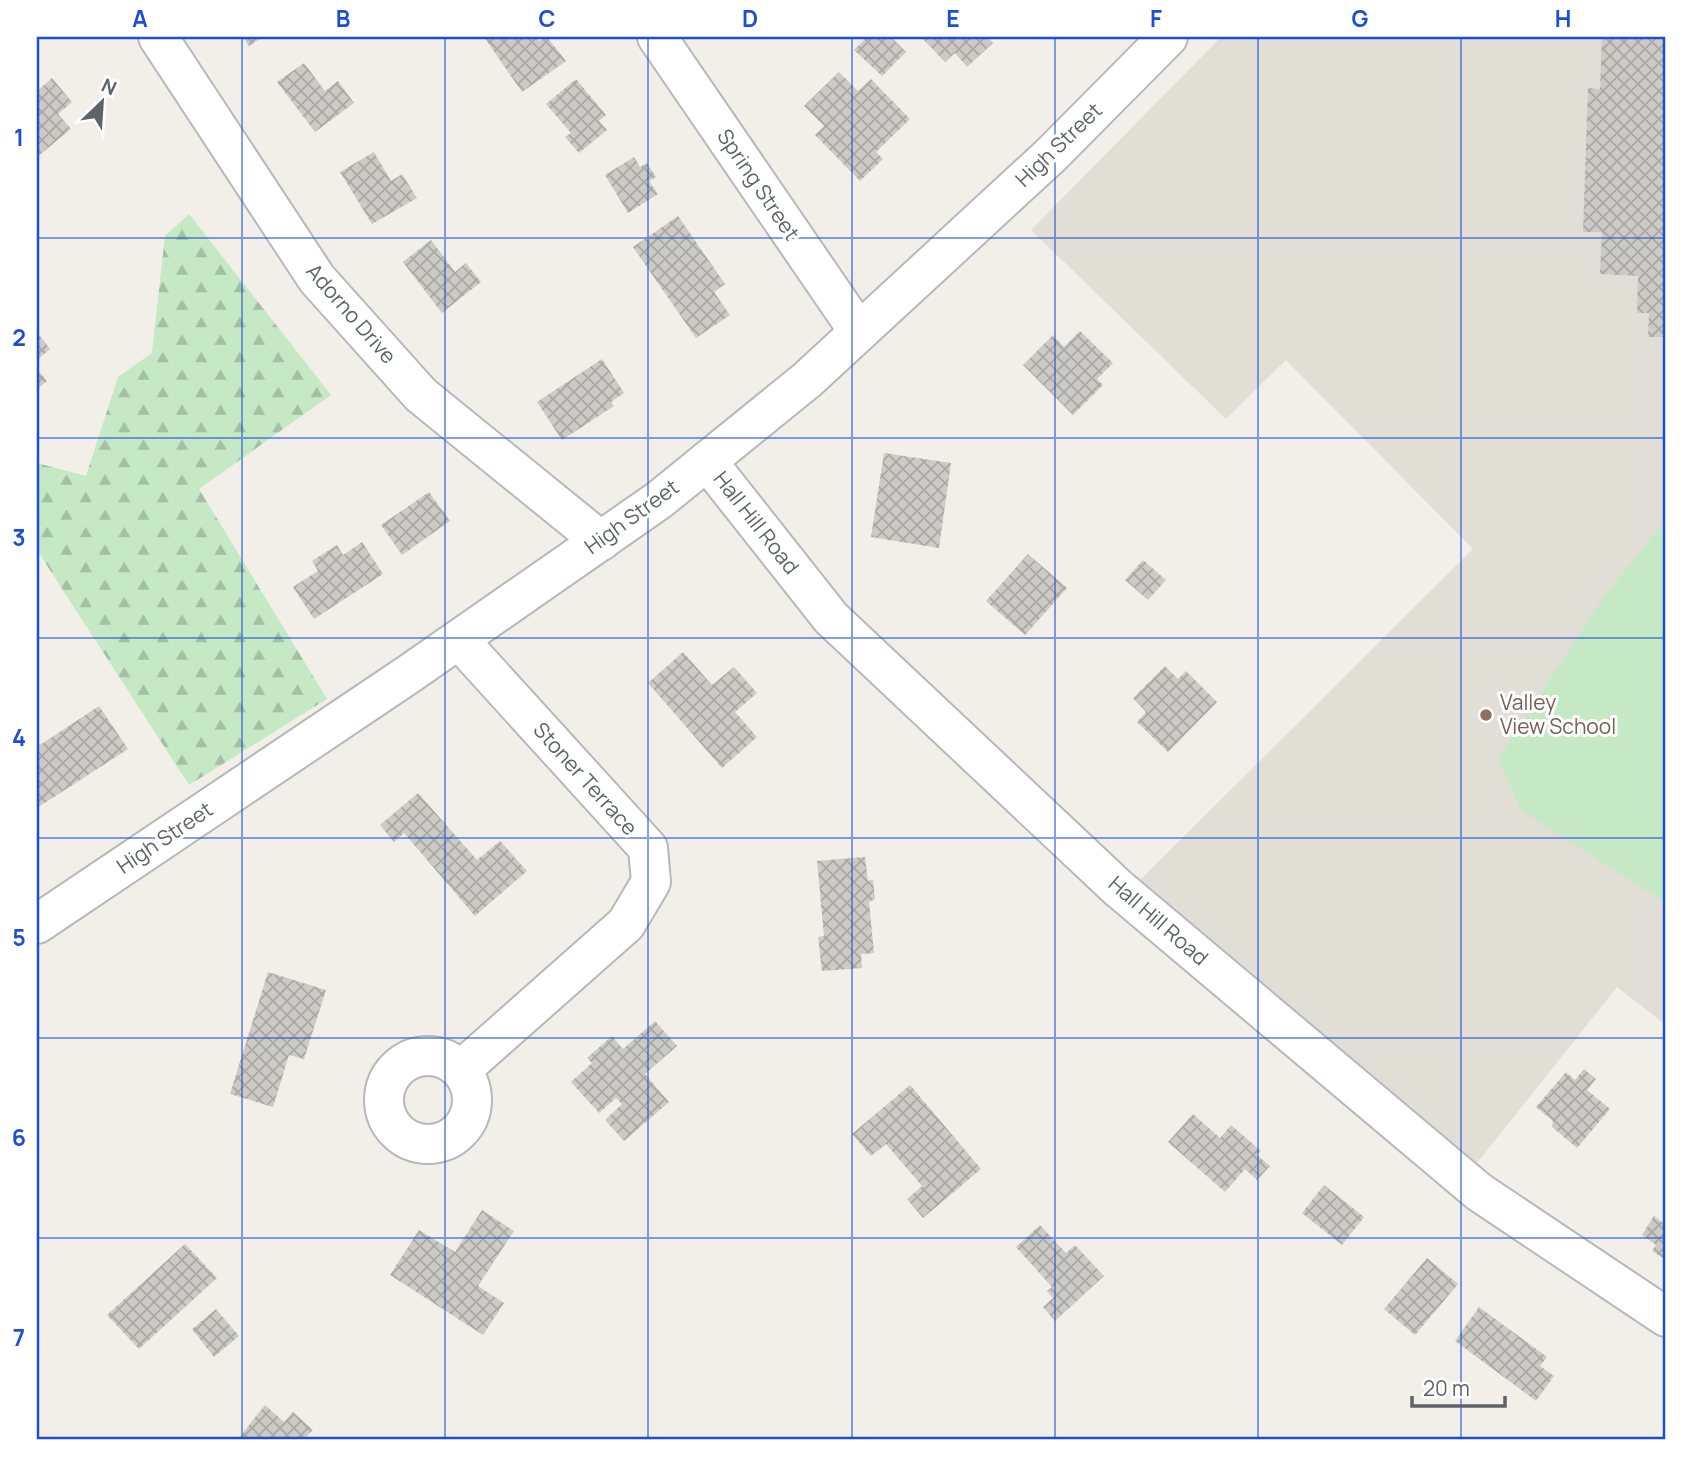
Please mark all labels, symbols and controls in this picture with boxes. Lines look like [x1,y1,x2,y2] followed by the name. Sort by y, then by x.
[132,2,148,34] text: A
[336,2,350,34] text: B
[539,2,556,34] text: C
[742,2,758,34] text: D
[946,2,960,34] text: E
[1150,2,1162,34] text: F
[1352,2,1369,34] text: G
[1555,2,1571,34] text: H
[66,66,136,136] north arrow
[98,72,121,101] text: N
[1009,96,1108,193] street label: High Street
[14,121,24,153] text: 1
[711,123,806,246] street label: Spring Street
[301,257,403,369] street label: Adorno Drive
[12,321,26,353] text: 2
[708,465,806,580] street label: Hall Hill Road
[579,473,684,560] street label: High Street
[12,521,26,553] text: 3
[1500,688,1616,740] place label: Valley View School
[1478,707,1494,723] marker: Valley View School
[528,716,644,841] street label: Stoner Terrace
[12,721,26,753] text: 4
[111,795,218,880] street label: High Street
[1103,869,1214,971] street label: Hall Hill Road
[12,921,26,953] text: 5
[12,1121,26,1153] text: 6
[13,1321,25,1353] text: 7
[1412,1364,1505,1408] scale bar
[1423,1374,1470,1402] text: 20 m

